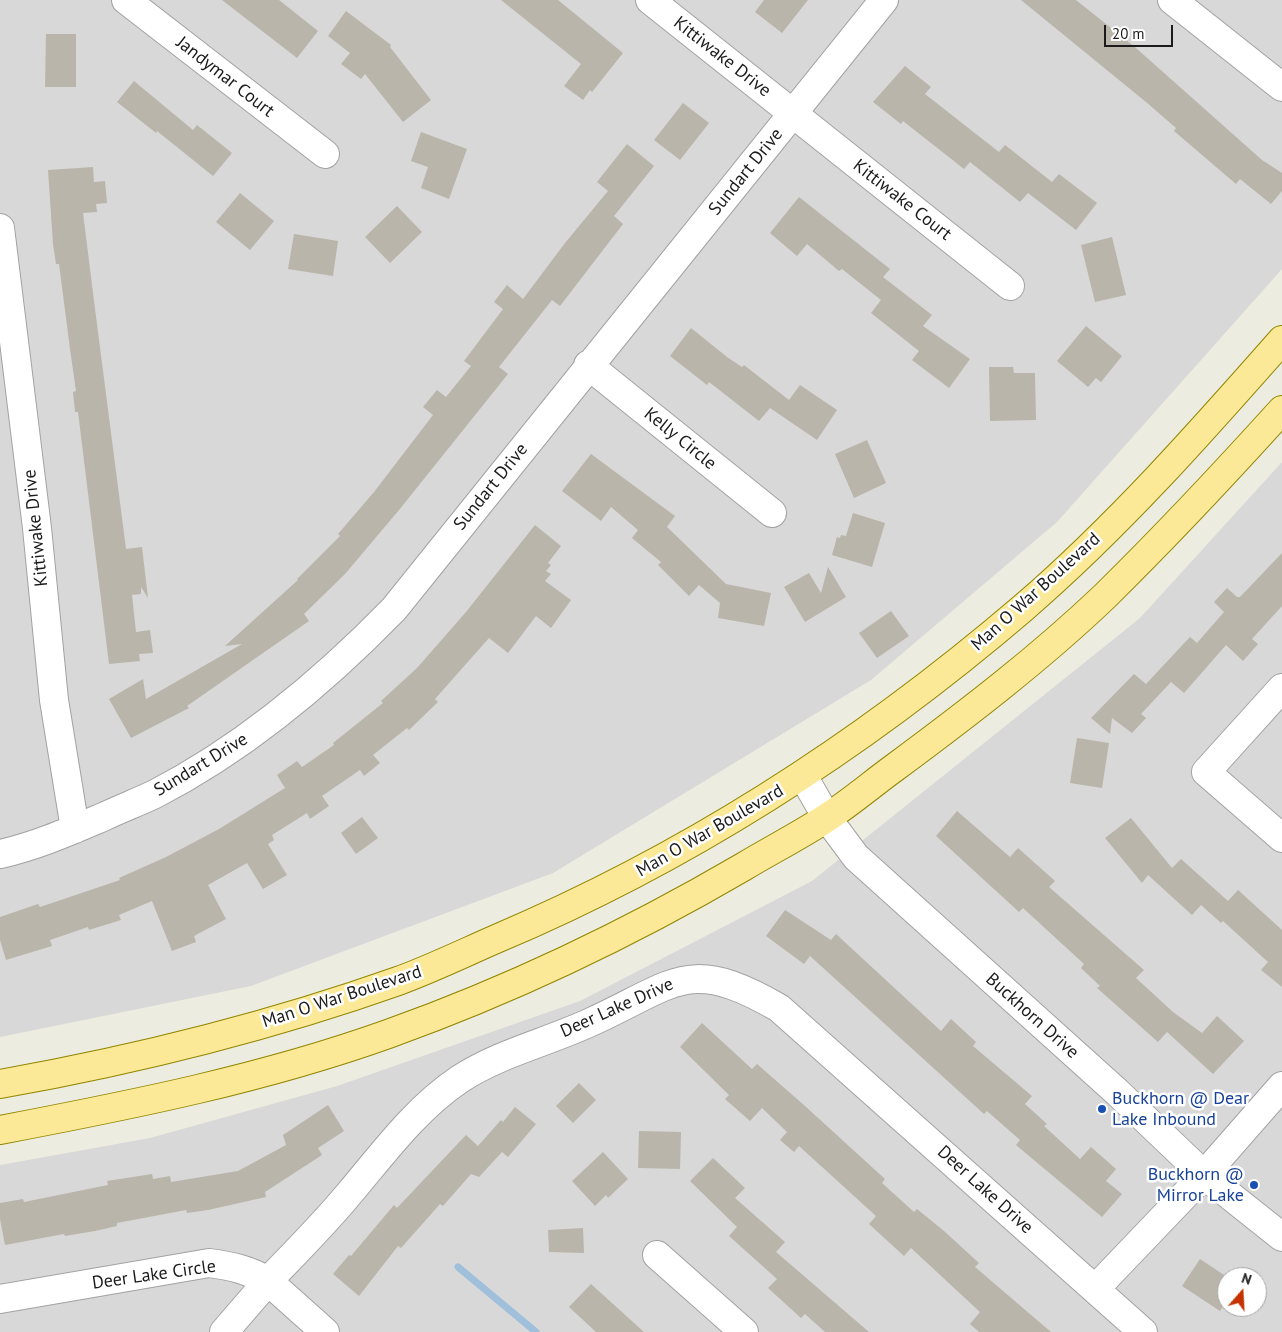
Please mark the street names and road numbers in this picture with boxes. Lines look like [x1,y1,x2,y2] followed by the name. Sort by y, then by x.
[669,12,775,102] street label: Kittiwake Drive
[172,32,278,122] street label: Jandymar Court
[704,124,788,220] street label: Sundart Drive
[848,155,956,245] street label: Kittiwake Court
[640,403,720,475] street label: Kelly Circle
[449,439,533,535] street label: Sundart Drive
[19,468,53,588] street label: Kittiwake Drive
[967,528,1105,656] street label: Man O War Boulevard
[150,729,252,801] street label: Sundart Drive
[633,780,787,882] street label: Man O War Boulevard
[260,961,424,1033] street label: Man O War Boulevard
[981,969,1083,1063] street label: Buckhorn Drive
[557,973,677,1043] street label: Deer Lake Drive
[933,1141,1037,1239] street label: Deer Lake Drive
[91,1256,217,1294] street label: Deer Lake Circle

